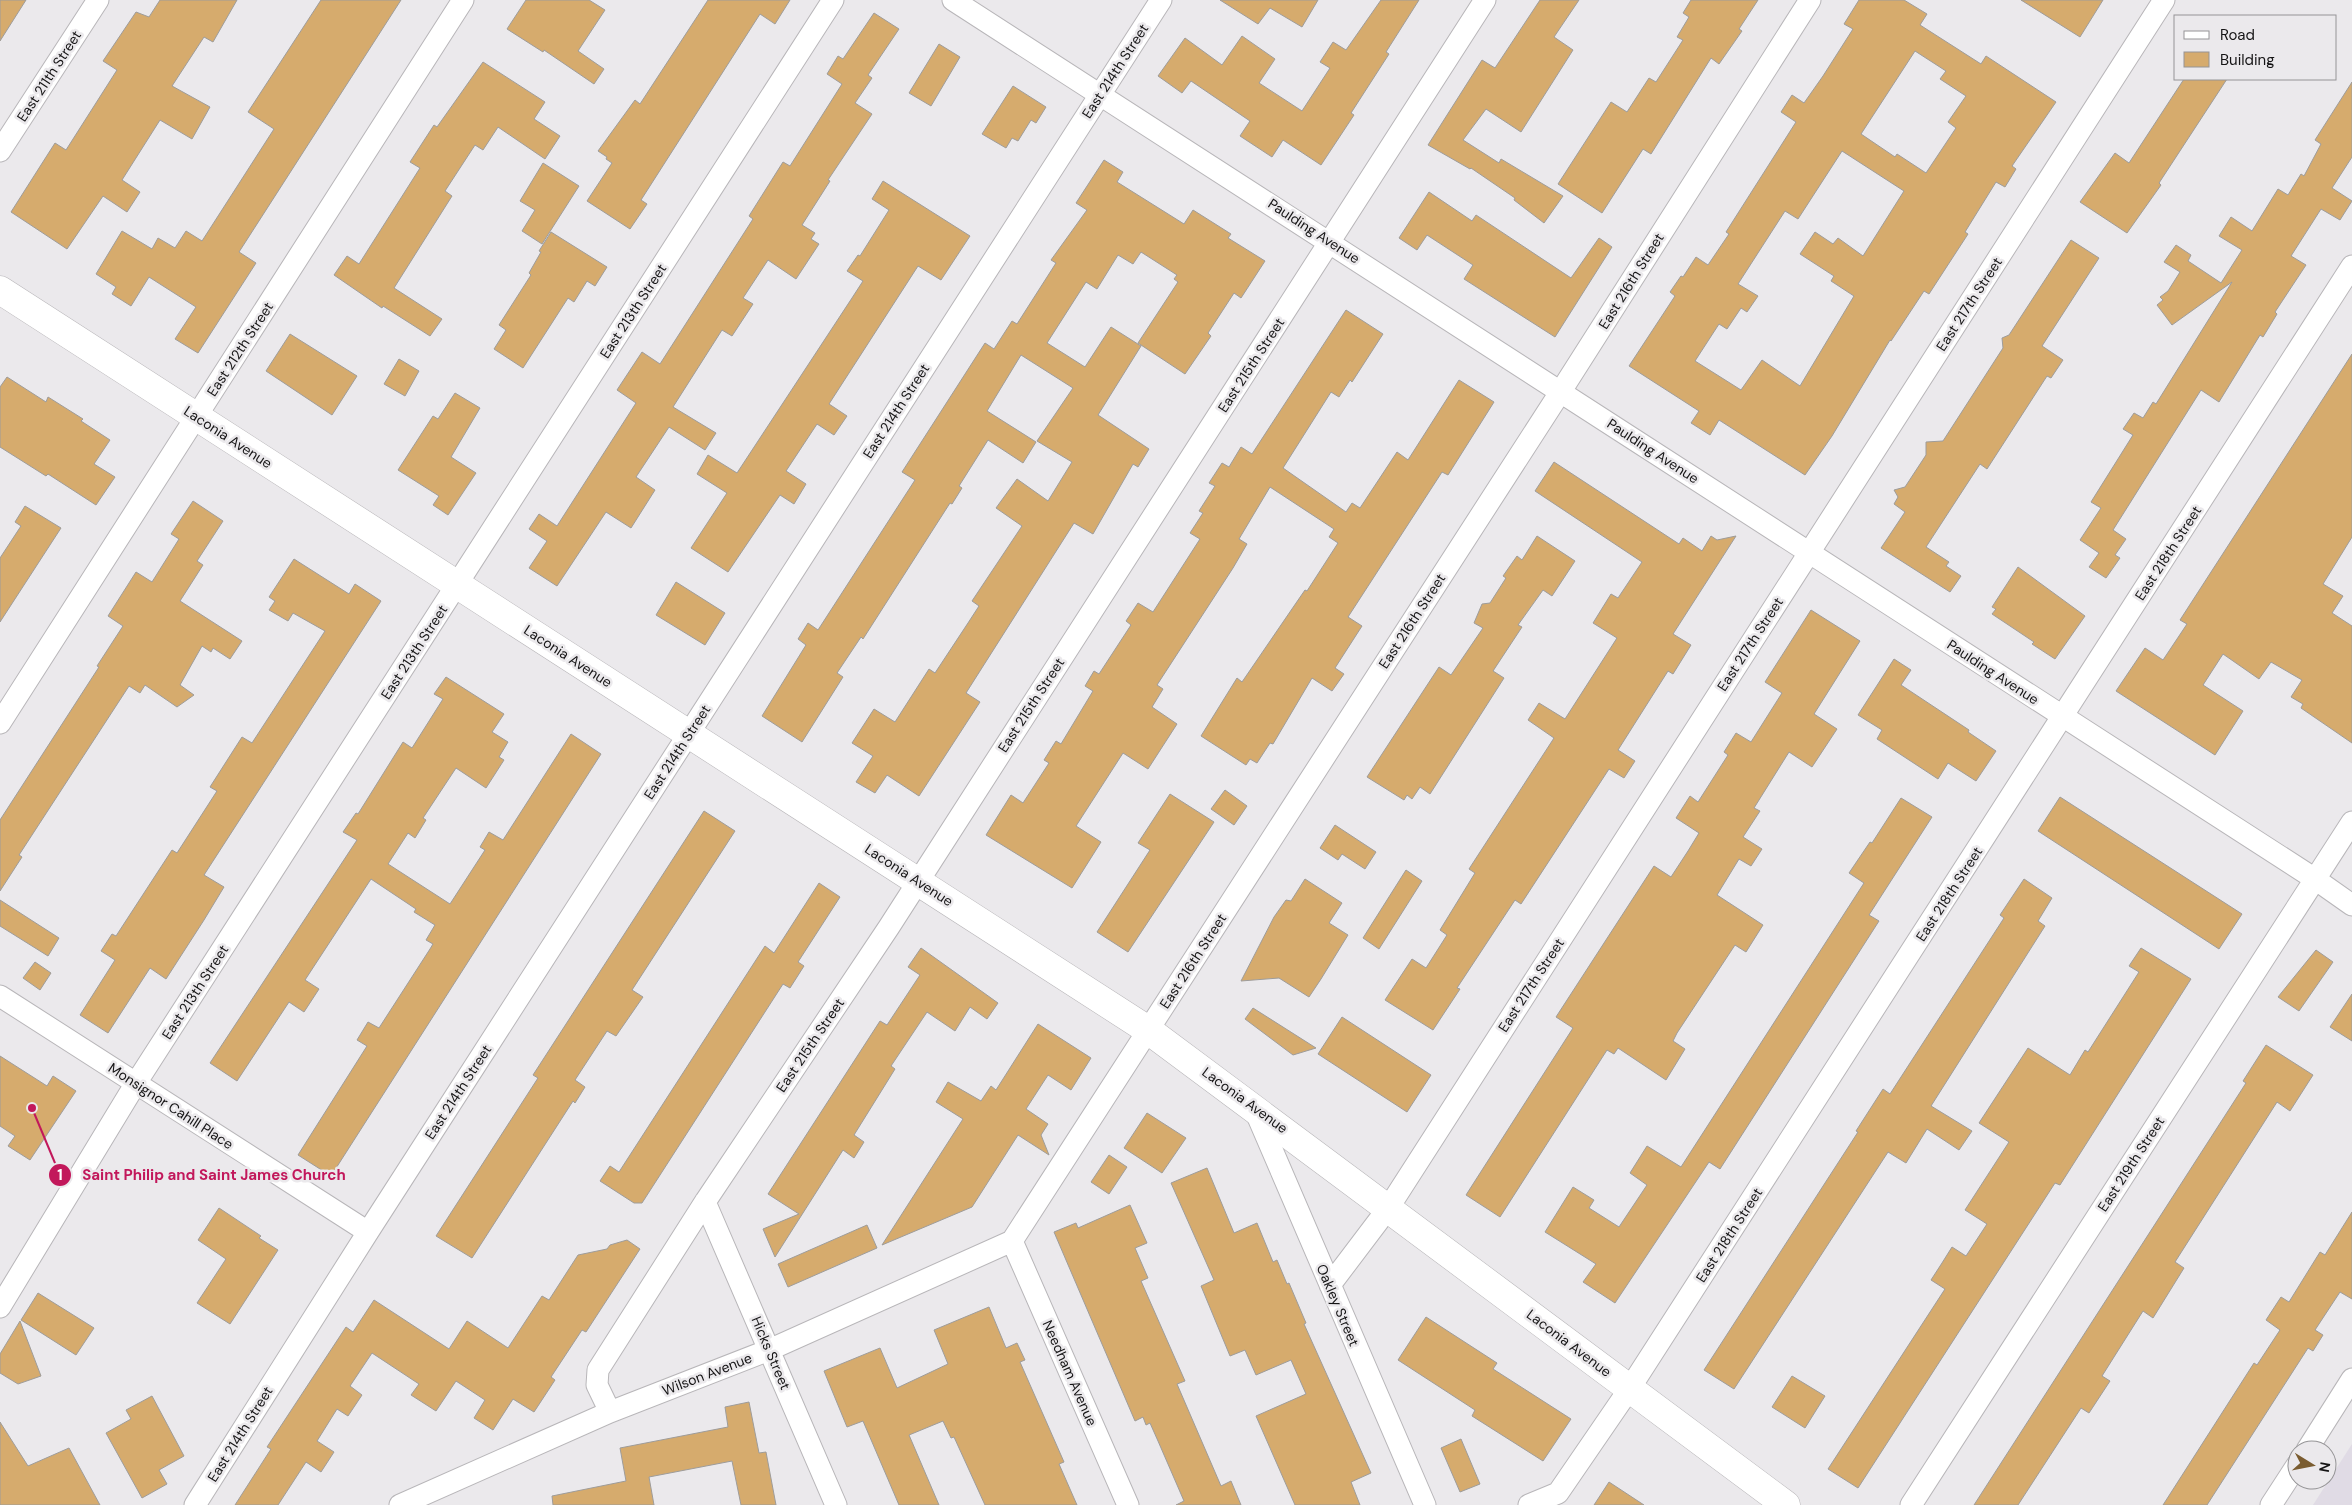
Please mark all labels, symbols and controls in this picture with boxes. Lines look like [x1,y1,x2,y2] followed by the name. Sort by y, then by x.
[2174,15,2337,80] legend
[1078,20,1152,122] street label: East 214th Street
[2220,25,2255,45] text: Road
[13,27,85,125] street label: East 211th Street
[2220,50,2275,70] text: Building
[1265,195,1363,267] street label: Paulding Avenue
[1594,230,1668,332] street label: East 216th Street
[1932,254,2006,354] street label: East 217th Street
[596,260,670,362] street label: East 213th Street
[203,298,277,400] street label: East 212th Street
[1214,314,1288,416] street label: East 215th Street
[859,360,933,462] street label: East 214th Street
[180,402,276,472] street label: Laconia Avenue
[1604,415,1702,487] street label: Paulding Avenue
[2131,502,2205,604] street label: East 218th Street
[1375,570,1449,672] street label: East 216th Street
[1713,594,1787,694] street label: East 217th Street
[377,601,451,703] street label: East 213th Street
[520,621,616,691] street label: Laconia Avenue
[1944,636,2042,708] street label: Paulding Avenue
[994,654,1068,756] street label: East 215th Street
[640,701,714,803] street label: East 214th Street
[861,840,957,910] street label: Laconia Avenue
[1912,843,1986,945] street label: East 218th Street
[1156,910,1230,1012] street label: East 216th Street
[1494,935,1568,1035] street label: East 217th Street
[158,941,232,1043] street label: East 213th Street
[772,995,848,1095] street label: East 215th Street
[421,1041,495,1143] street label: East 214th Street
[105,1059,237,1153] street label: Monsignor Cahill Place
[1199,1063,1291,1137] street label: Laconia Avenue
[2094,1113,2168,1215] street label: East 219th Street
[48,1160,356,1190] callout: Saint Philip and Saint James Church
[57,1165,63,1185] text: 1
[82,1165,346,1185] text: Saint Philip and Saint James Church
[1692,1184,1766,1286] street label: East 218th Street
[1313,1261,1363,1349] street label: Oakley Street
[1523,1305,1615,1381] street label: Laconia Avenue
[747,1314,795,1392] street label: Hicks Street
[1039,1317,1101,1429] street label: Needham Avenue
[660,1349,754,1399] street label: Wilson Avenue
[203,1383,277,1485] street label: East 214th Street
[2287,1440,2337,1490] north arrow
[2315,1461,2335,1474] text: N

